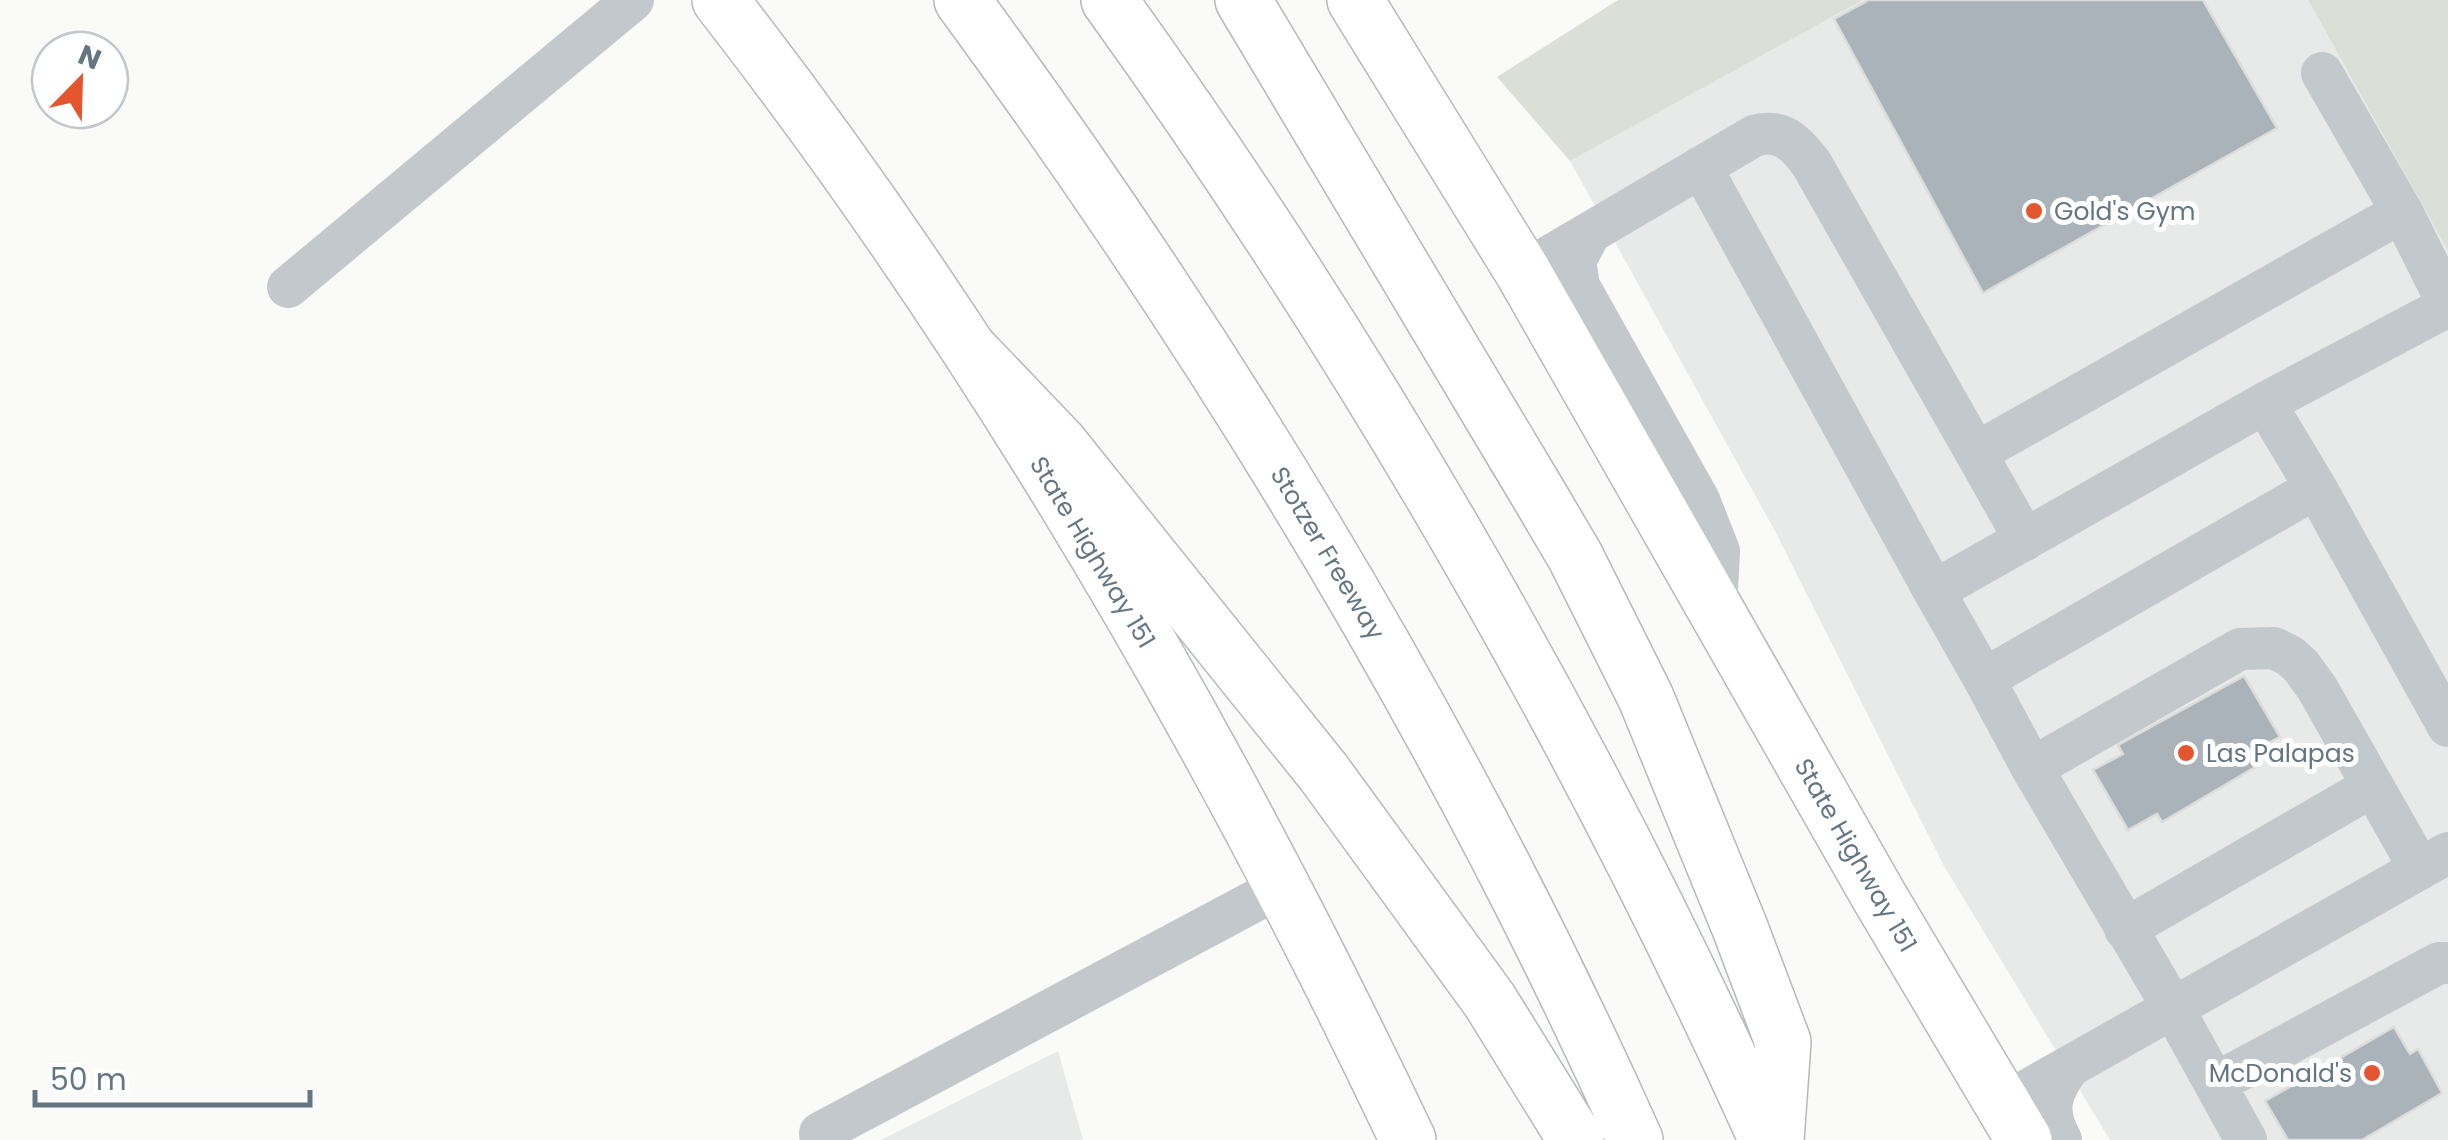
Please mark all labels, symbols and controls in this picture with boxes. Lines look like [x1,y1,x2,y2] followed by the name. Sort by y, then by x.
[30,30,130,130] north arrow
[72,35,107,80] text: N
[2054,194,2195,229] place label: Gold's Gym
[2023,200,2045,222] marker: Gold's Gym
[1021,450,1164,655] street label: State Highway 151
[1262,460,1393,646] street label: Stotzer Freeway
[2206,736,2355,771] place label: Las Palapas
[2175,742,2197,764] marker: Las Palapas
[1786,752,1925,958] street label: State Highway 151
[35,1045,310,1107] scale bar
[2209,1056,2352,1091] place label: McDonald's
[50,1058,127,1101] text: 50 m
[2361,1062,2383,1084] marker: McDonald's

